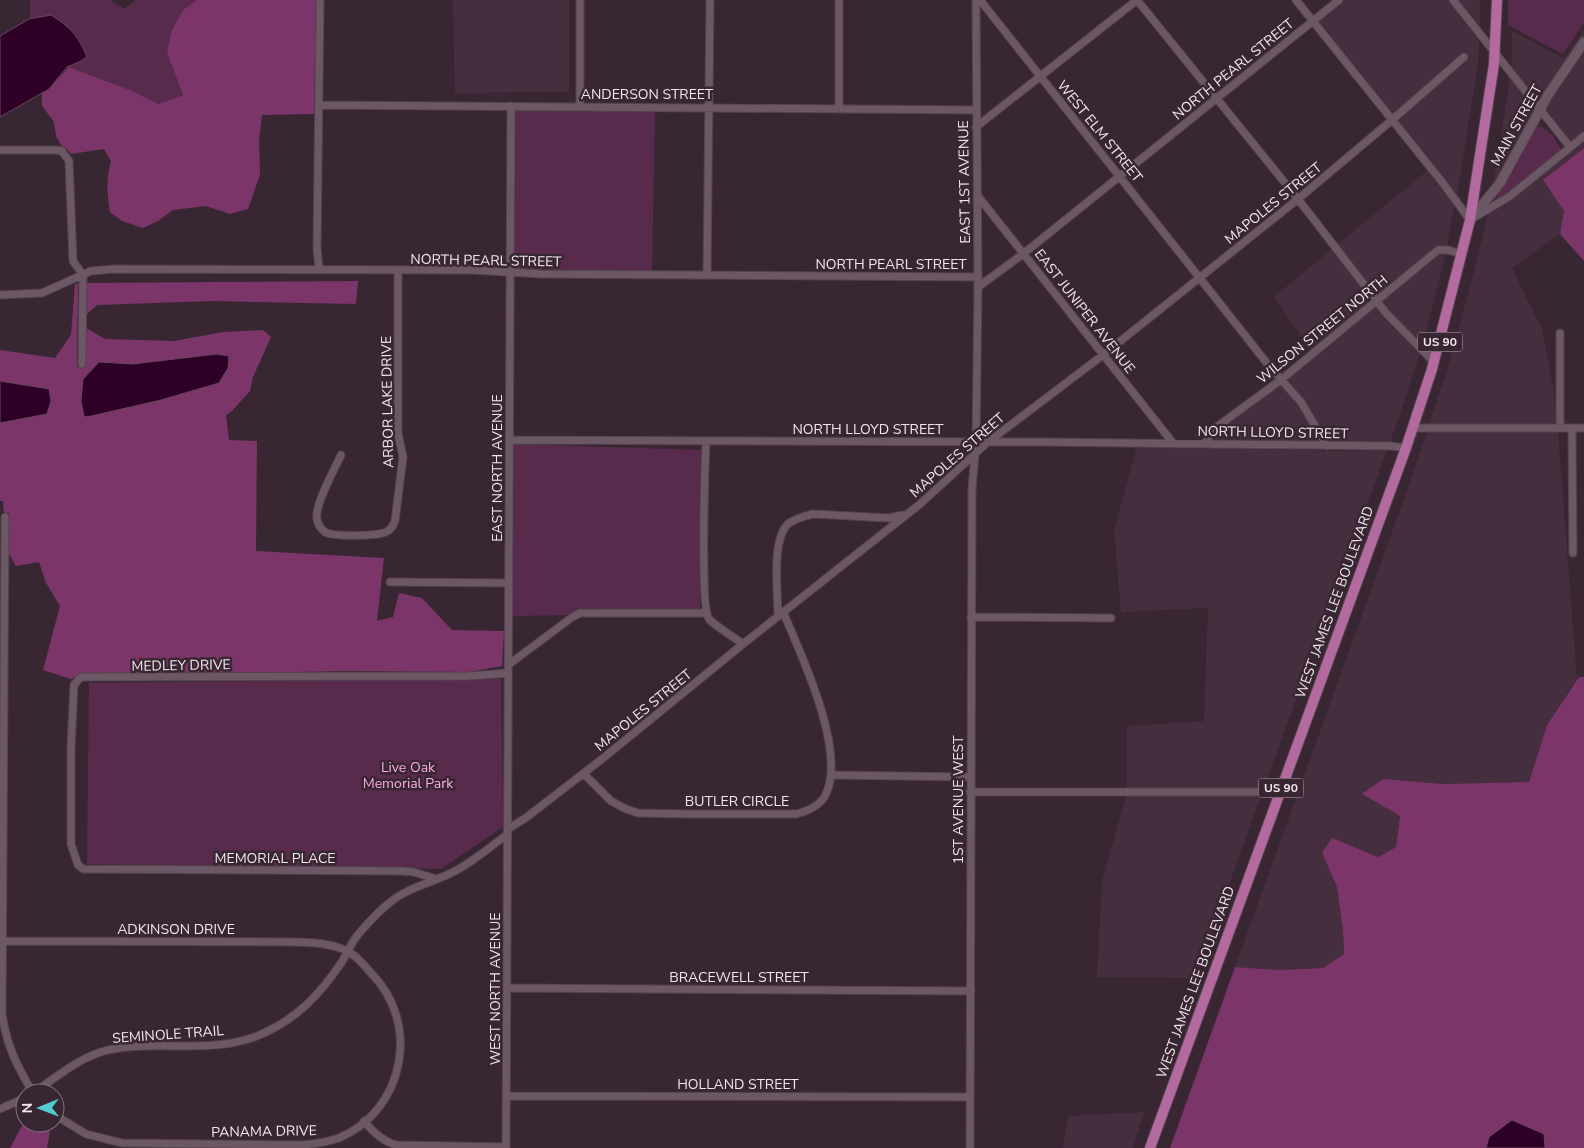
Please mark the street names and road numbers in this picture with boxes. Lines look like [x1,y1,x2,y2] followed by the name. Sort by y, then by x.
[1169,14,1298,124] street label: NORTH PEARL STREET
[1053,76,1147,187] street label: WEST ELM STREET
[1486,81,1547,169] street label: MAIN STREET
[581,85,714,104] street label: ANDERSON STREET
[954,120,975,244] street label: EAST 1ST AVENUE
[1221,158,1326,249] street label: MAPOLES STREET
[1030,245,1139,377] street label: EAST JUNIPER AVENUE
[410,250,562,271] street label: NORTH PEARL STREET
[815,255,967,274] street label: NORTH PEARL STREET
[1253,271,1392,388] street label: WILSON STREET NORTH
[1418,332,1462,352] road number: US 90
[377,336,398,468] street label: ARBOR LAKE DRIVE
[488,394,507,542] street label: EAST NORTH AVENUE
[906,408,1009,502] street label: MAPOLES STREET
[792,420,944,439] street label: NORTH LLOYD STREET
[1197,422,1349,443] street label: NORTH LLOYD STREET
[1291,503,1378,701] street label: WEST JAMES LEE BOULEVARD
[131,655,231,676] street label: MEDLEY DRIVE
[591,665,696,756] street label: MAPOLES STREET
[949,735,968,864] street label: 1ST AVENUE WEST
[1258,778,1304,798] road number: US 90
[685,792,789,811] street label: BUTLER CIRCLE
[215,849,336,868] street label: MEMORIAL PLACE
[1152,883,1239,1081] street label: WEST JAMES LEE BOULEVARD
[486,913,505,1065] street label: WEST NORTH AVENUE
[117,920,235,939] street label: ADKINSON DRIVE
[669,968,809,987] street label: BRACEWELL STREET
[112,1021,225,1048] street label: SEMINOLE TRAIL
[677,1075,799,1094] street label: HOLLAND STREET
[211,1121,317,1142] street label: PANAMA DRIVE

